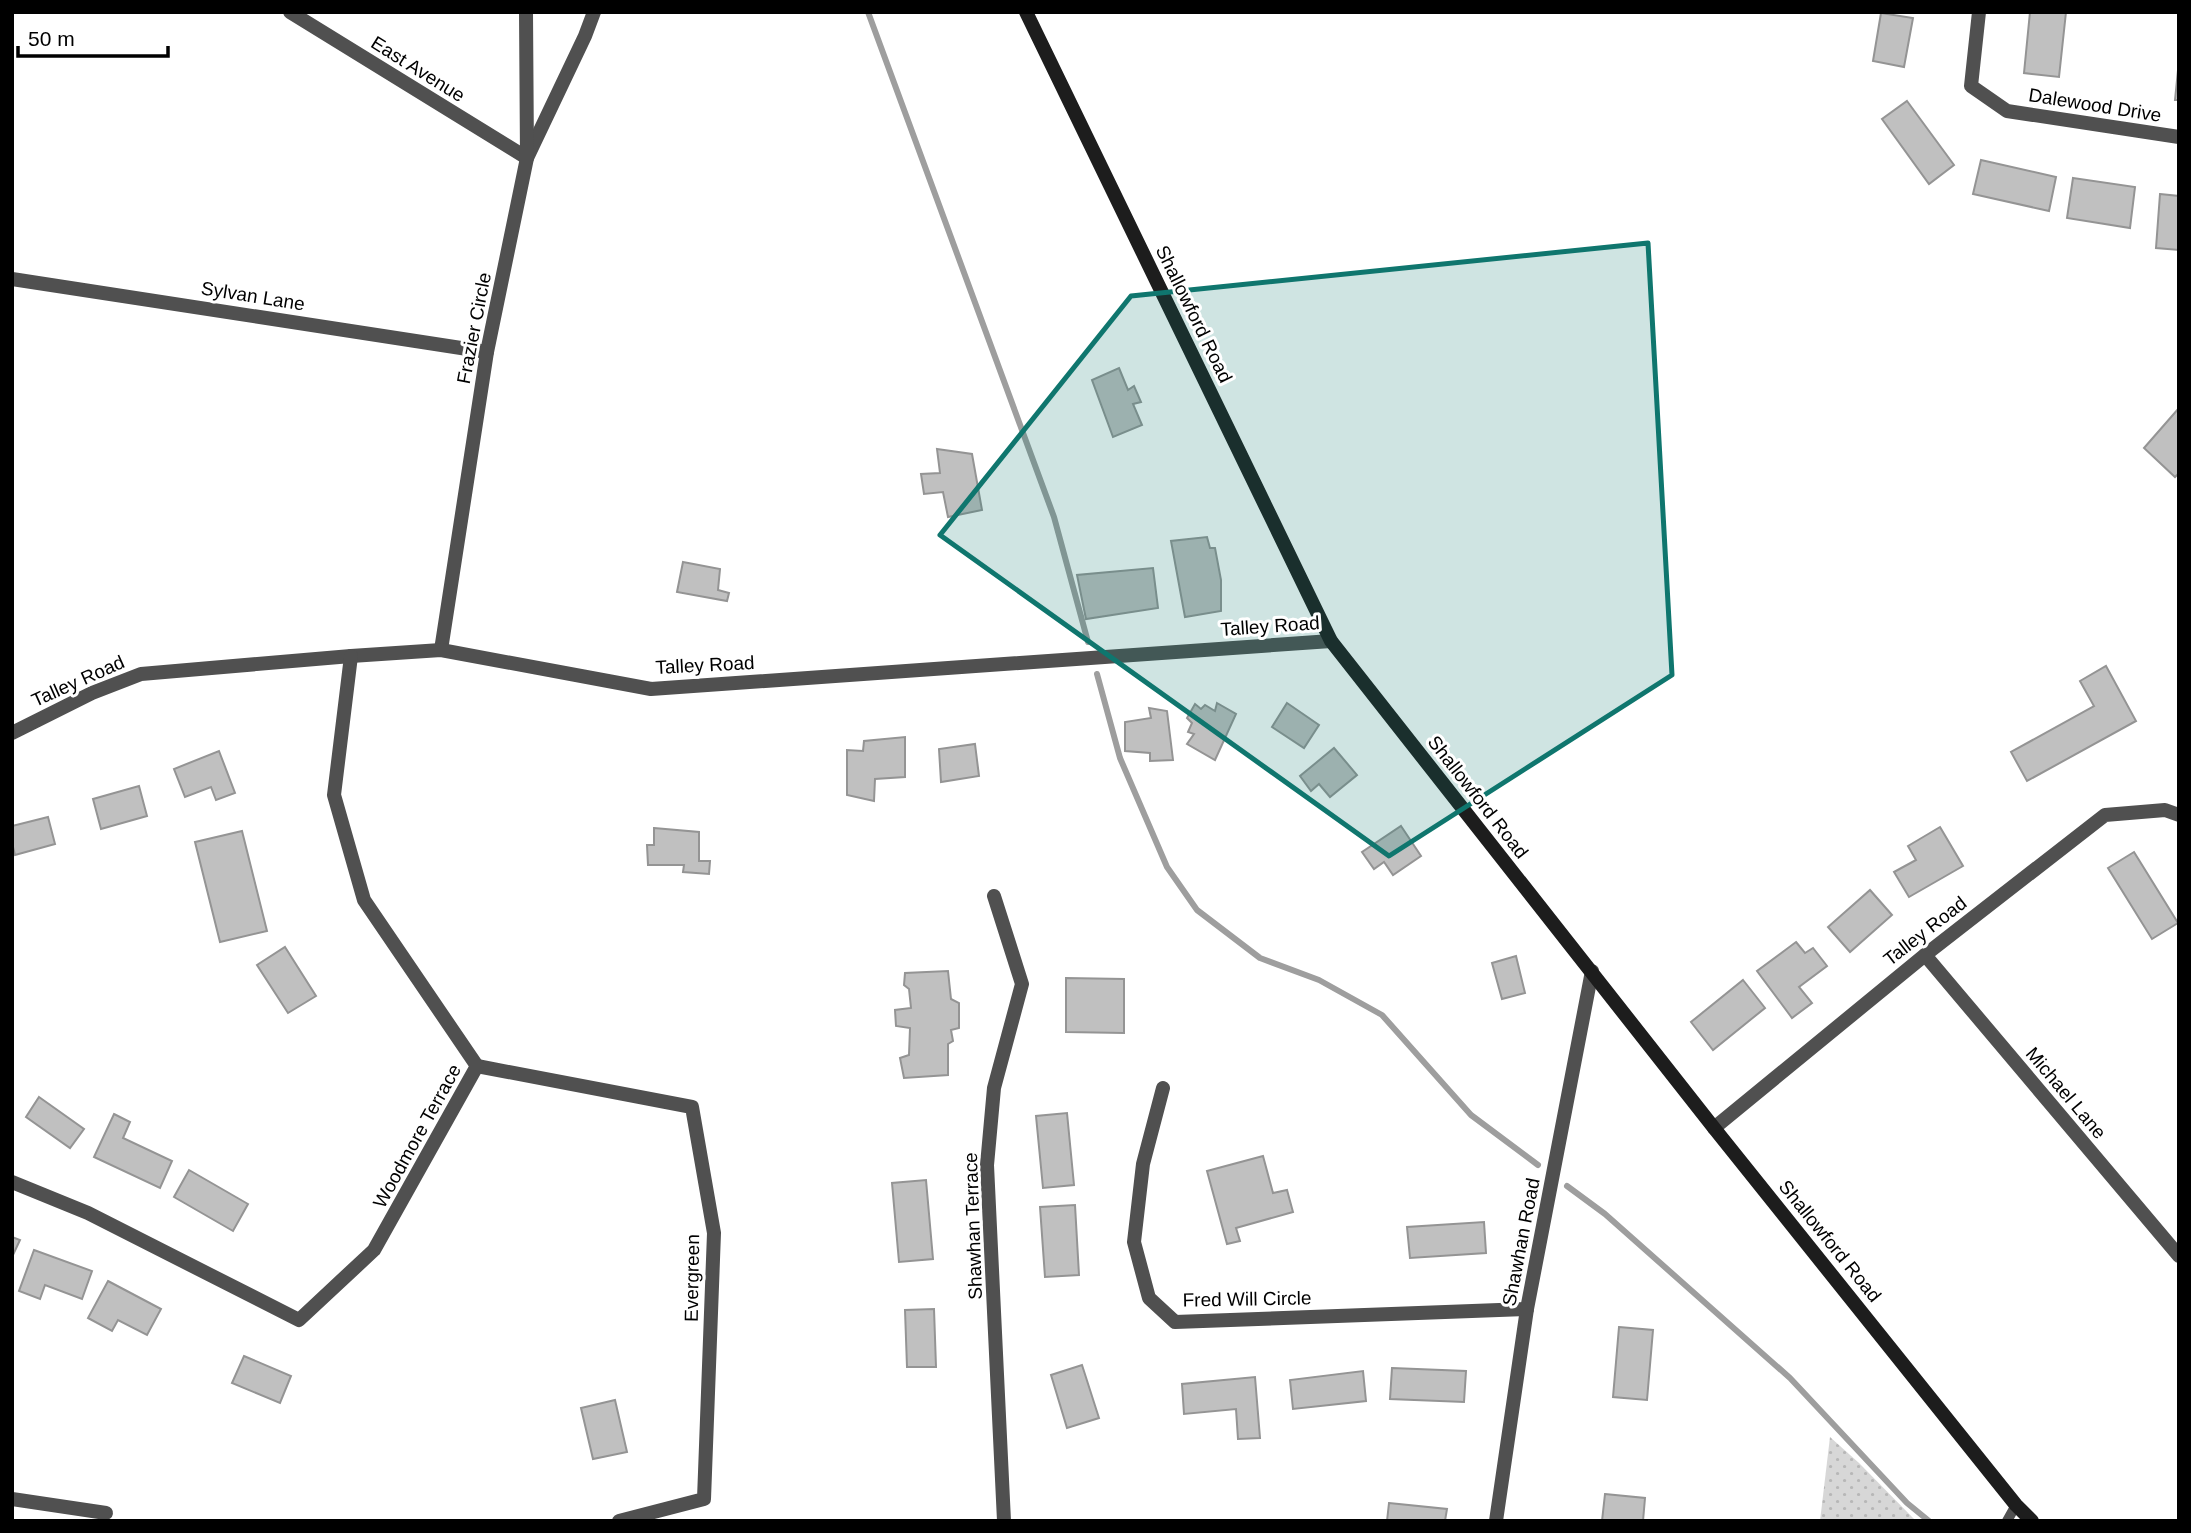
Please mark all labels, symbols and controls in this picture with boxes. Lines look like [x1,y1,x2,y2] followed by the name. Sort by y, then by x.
[18,14,168,58] scale bar
[28,27,75,50] text: 50 m
[367,32,469,106] street label: East Avenue
[2027,84,2163,126] street label: Dalewood Drive
[1152,242,1236,386] street label: Shallowford Road
[453,271,495,385] street label: Frazier Circle
[200,277,306,315] street label: Sylvan Lane
[1220,612,1320,640] street label: Talley Road
[28,651,128,711] street label: Talley Road
[655,652,755,678] street label: Talley Road
[1424,731,1532,863] street label: Shallowford Road
[1879,892,1971,970] street label: Talley Road
[2022,1043,2110,1143] street label: Michael Lane
[369,1061,465,1211] street label: Woodmore Terrace
[960,1152,986,1300] street label: Shawhan Terrace
[1498,1176,1544,1308] street label: Shawhan Road
[1775,1176,1885,1306] street label: Shallowford Road
[681,1234,703,1322] street label: Evergreen
[1182,1287,1312,1311] street label: Fred Will Circle

